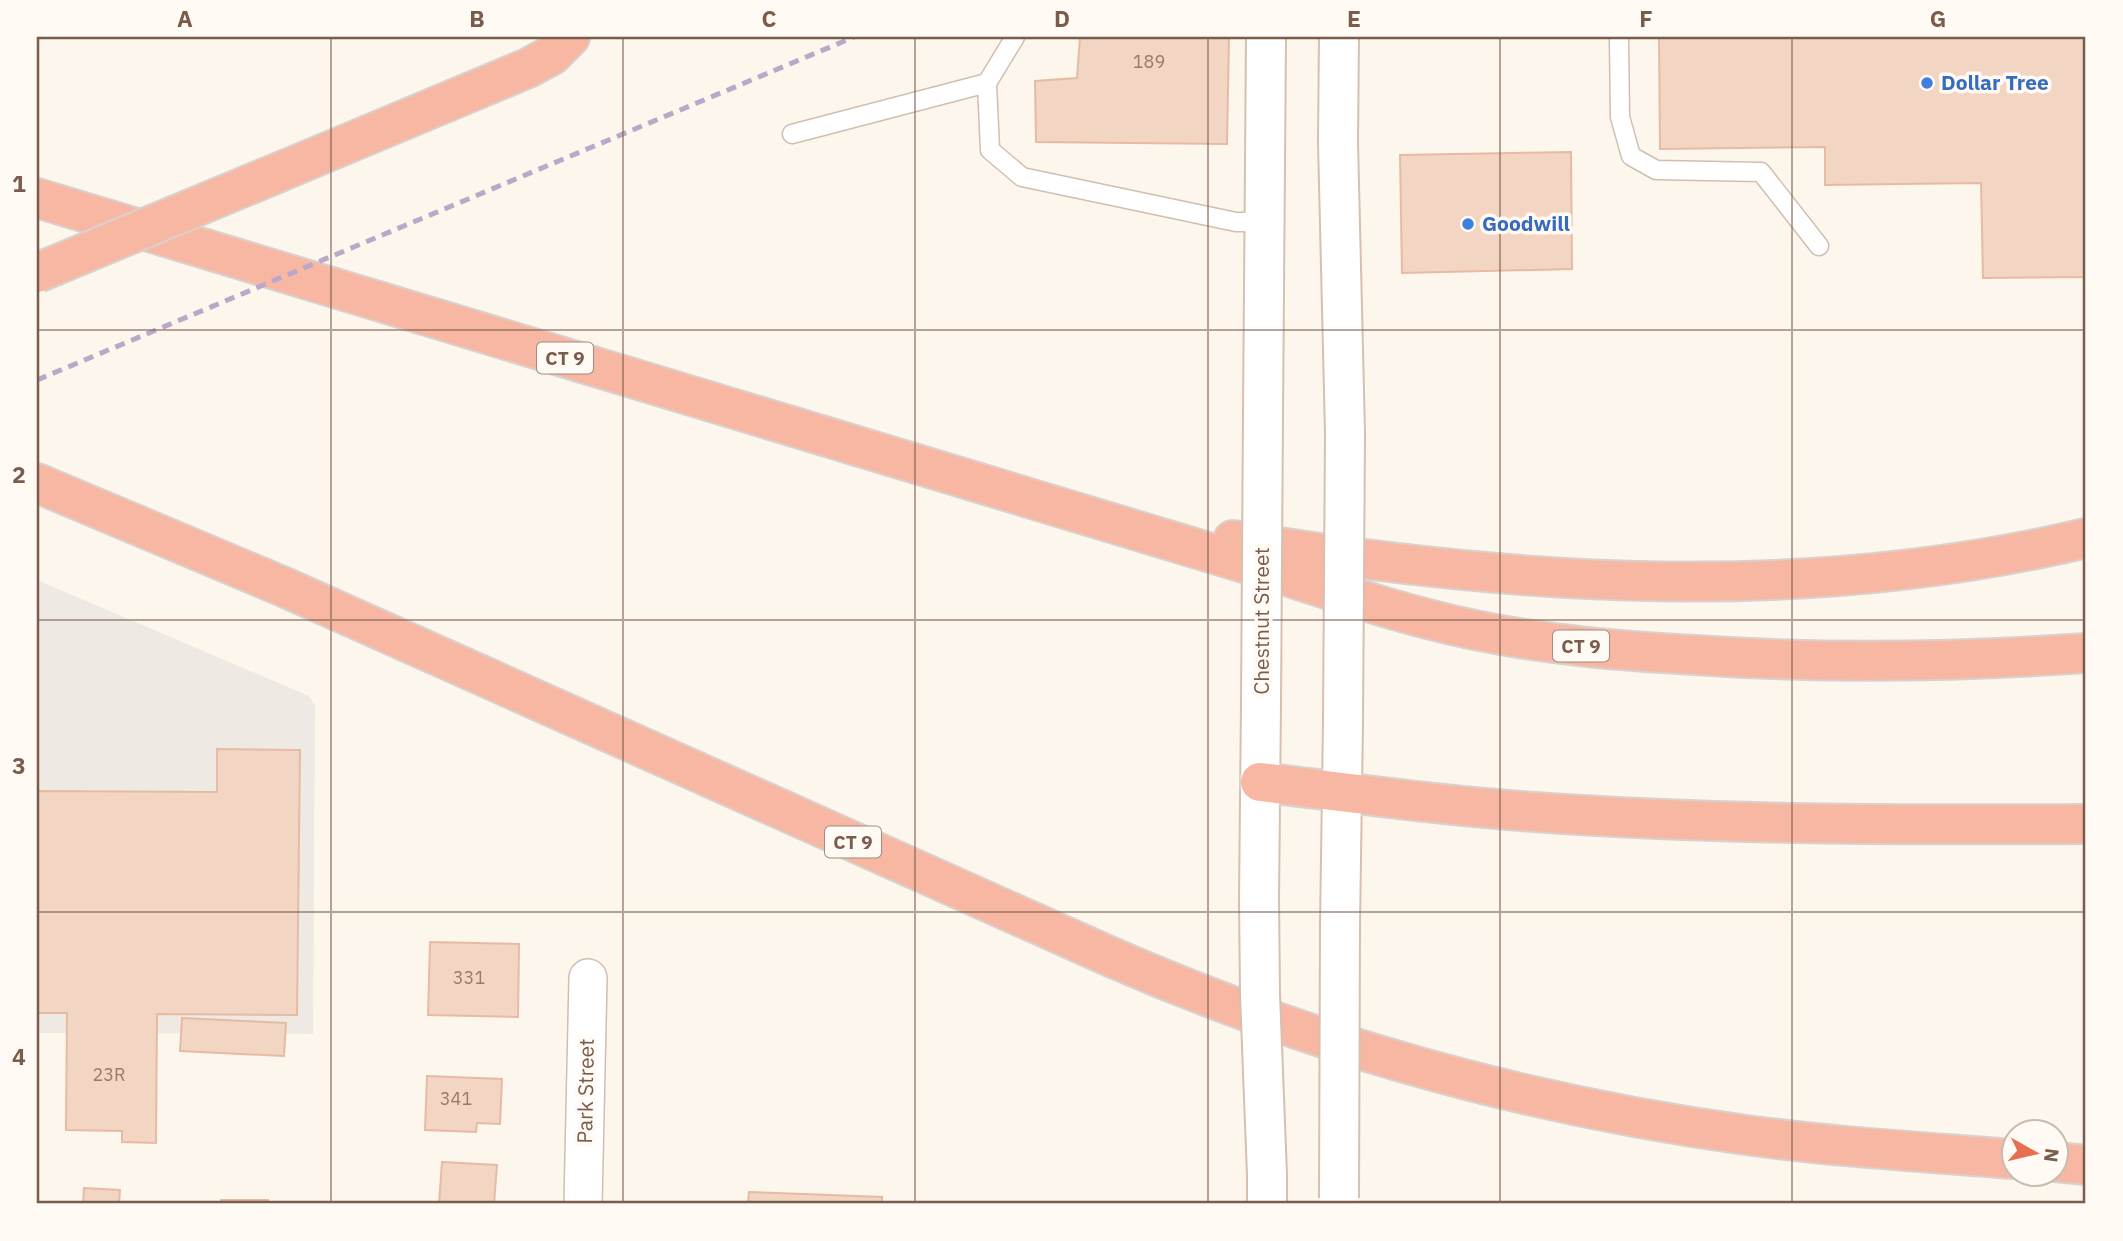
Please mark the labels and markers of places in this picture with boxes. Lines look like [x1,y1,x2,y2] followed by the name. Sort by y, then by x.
[1941,68,2049,96] place label: Dollar Tree
[1919,75,1935,91] marker: Dollar Tree
[1482,209,1570,237] place label: Goodwill
[1460,216,1476,232] marker: Goodwill

